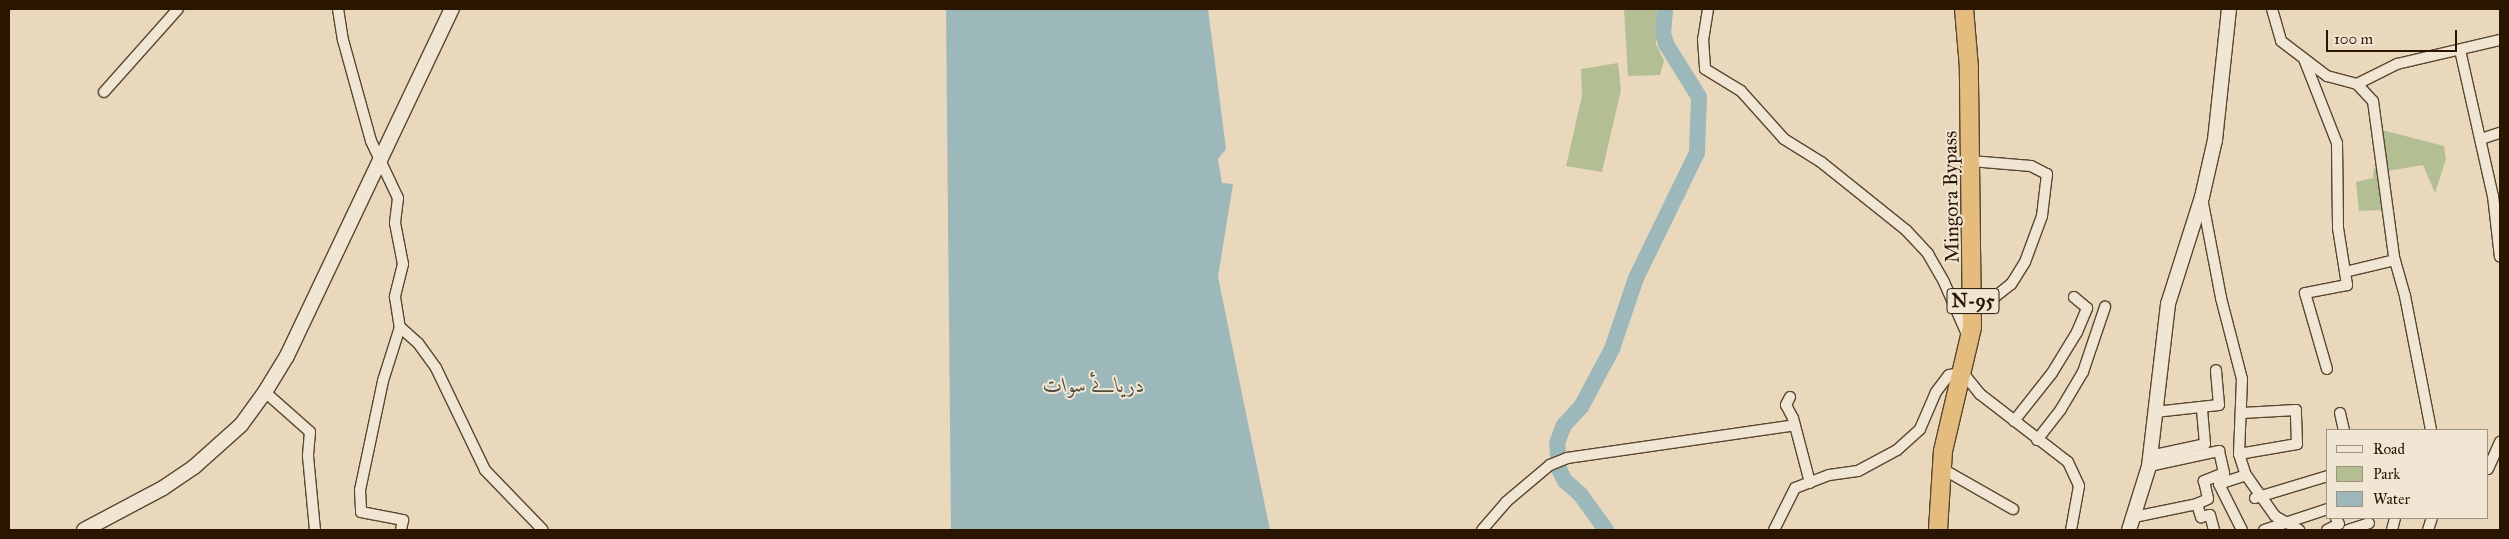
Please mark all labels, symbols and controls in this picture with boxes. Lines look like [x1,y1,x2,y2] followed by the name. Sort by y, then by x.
[2329,20,2460,52] scale bar
[2334,30,2373,48] text: 100 m
[1938,131,1964,263] street label: Mingora Bypass
[1946,284,2000,318] road number: N-95
[1043,372,1145,398] water label: دریائے سوات
[2326,429,2489,519] legend
[2373,440,2405,458] text: Road
[2373,465,2400,483] text: Park
[2373,490,2410,508] text: Water

